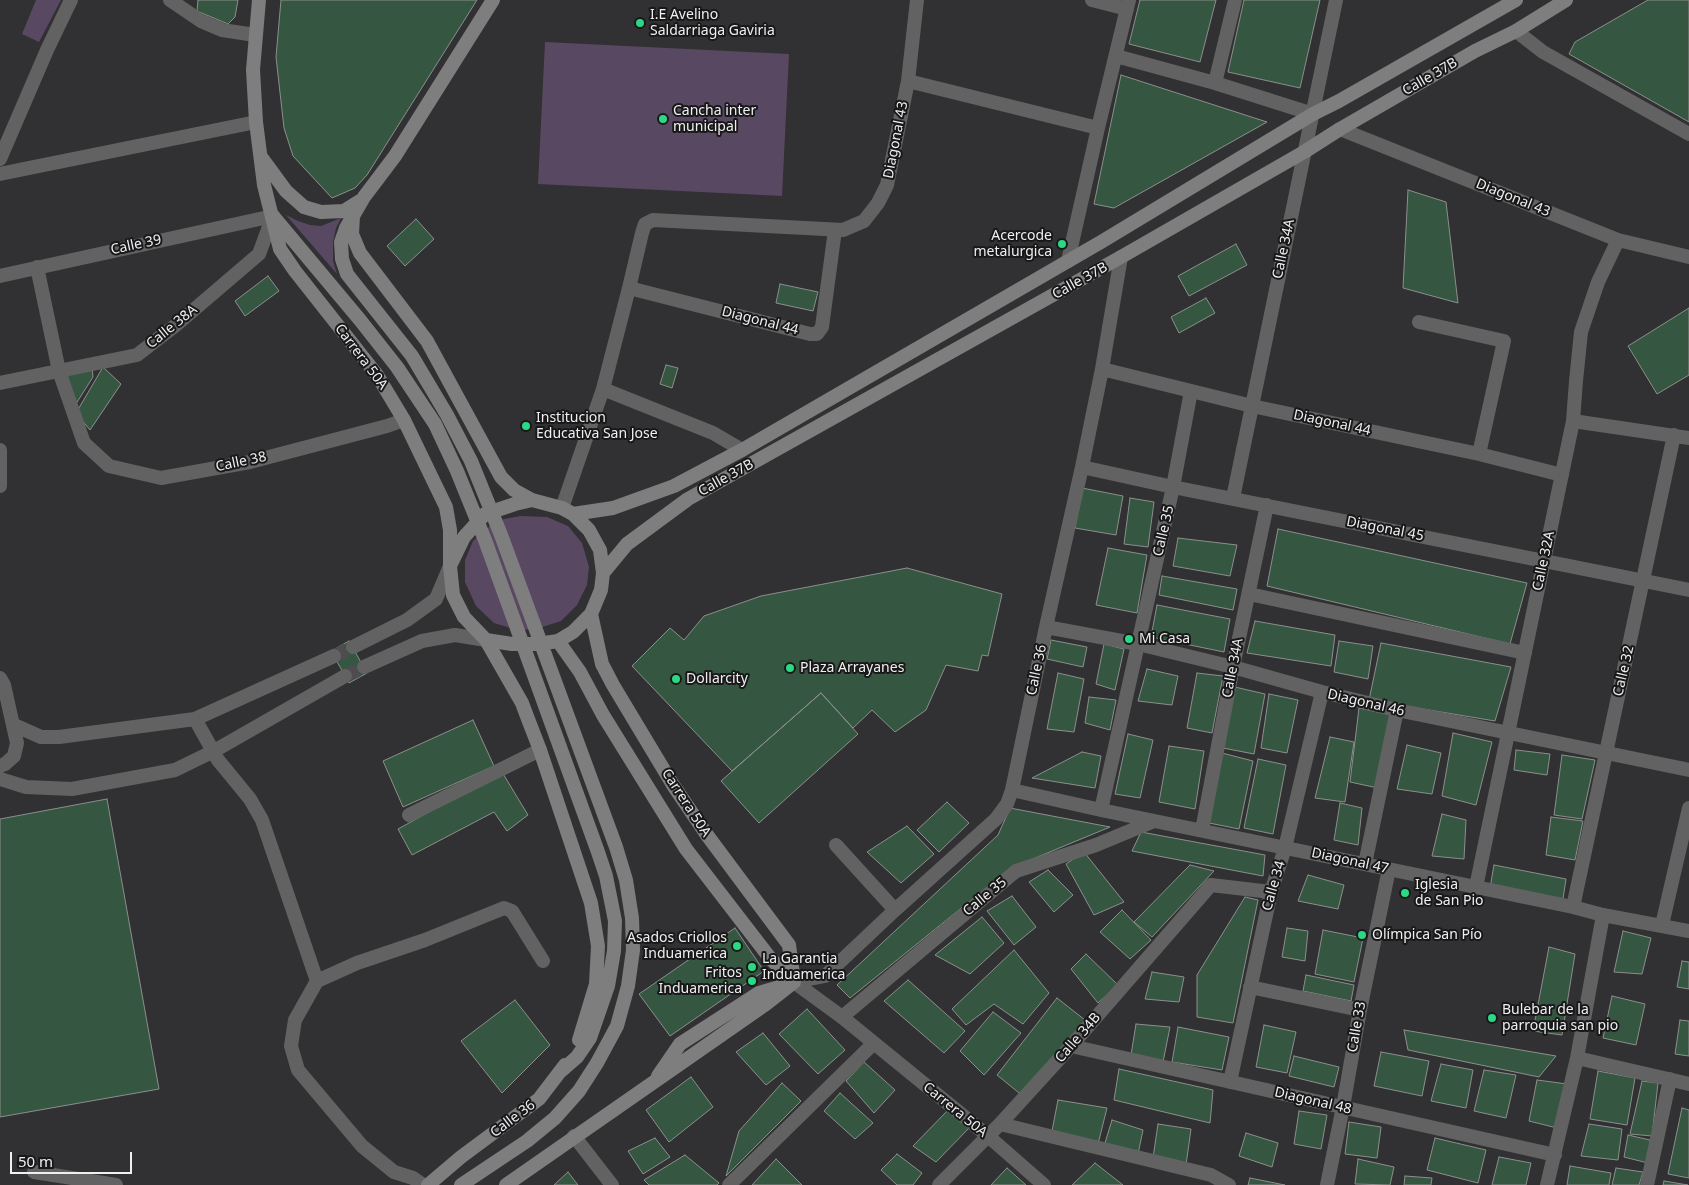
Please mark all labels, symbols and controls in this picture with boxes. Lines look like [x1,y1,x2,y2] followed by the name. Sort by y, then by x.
[650,7,775,40] place label: I.E Avelino Saldarriaga Gaviria
[634,17,646,29] marker: I.E Avelino Saldarriaga Gaviria
[1400,55,1460,99] street label: Calle 37B
[880,100,912,180] street label: Diagonal 43
[673,103,756,136] place label: Cancha inter municipal
[657,113,669,125] marker: Cancha inter municipal
[1473,176,1553,220] street label: Diagonal 43
[1270,218,1298,280] street label: Calle 34A
[973,228,1052,260] place label: Acercode metalurgica
[109,231,163,259] street label: Calle 39
[1056,238,1068,250] marker: Acercode metalurgica
[1049,259,1111,303] street label: Calle 37B
[143,301,201,353] street label: Calle 38A
[720,303,800,339] street label: Diagonal 44
[331,321,391,393] street label: Carrera 50A
[1292,407,1372,439] street label: Diagonal 44
[536,410,658,442] place label: Institucion Educativa San Jose
[520,420,532,432] marker: Institucion Educativa San Jose
[214,448,268,476] street label: Calle 38
[695,456,757,500] street label: Calle 37B
[1150,504,1178,558] street label: Calle 35
[1345,513,1425,545] street label: Diagonal 45
[1530,530,1558,592] street label: Calle 32A
[1139,631,1190,647] place label: Mi Casa
[1123,633,1135,645] marker: Mi Casa
[1219,637,1247,699] street label: Calle 34A
[1023,643,1051,697] street label: Calle 36
[1610,644,1638,698] street label: Calle 32
[800,660,904,676] place label: Plaza Arrayanes
[784,662,796,674] marker: Plaza Arrayanes
[686,671,748,687] place label: Dollarcity
[670,673,682,685] marker: Dollarcity
[1326,686,1406,720] street label: Diagonal 46
[658,766,714,840] street label: Carrera 50A
[1310,845,1390,877] street label: Diagonal 47
[1259,859,1289,913] street label: Calle 34
[960,874,1010,920] street label: Calle 35
[1415,877,1484,910] place label: Iglesia de San Pio
[1399,887,1411,899] marker: Iglesia de San Pio
[1372,927,1482,943] place label: Olímpica San Pío
[1356,929,1368,941] marker: Olímpica San Pío
[627,930,727,962] place label: Asados Criollos Induamerica
[731,940,743,952] marker: Asados Criollos Induamerica
[762,951,845,984] place label: La Garantia Induamerica
[746,961,758,973] marker: La Garantia Induamerica
[659,965,742,998] place label: Fritos Induamerica
[746,975,758,987] marker: Fritos Induamerica
[1344,1000,1370,1054] street label: Calle 33
[1502,1002,1618,1034] place label: Bulebar de la parroquia san pio
[1052,1010,1104,1066] street label: Calle 34B
[1486,1012,1498,1024] marker: Bulebar de la parroquia san pio
[919,1079,991,1141] street label: Carrera 50A
[1273,1084,1353,1118] street label: Diagonal 48
[487,1097,539,1141] street label: Calle 36
[12,1142,135,1174] scale bar
[18,1151,53,1171] text: 50 m

